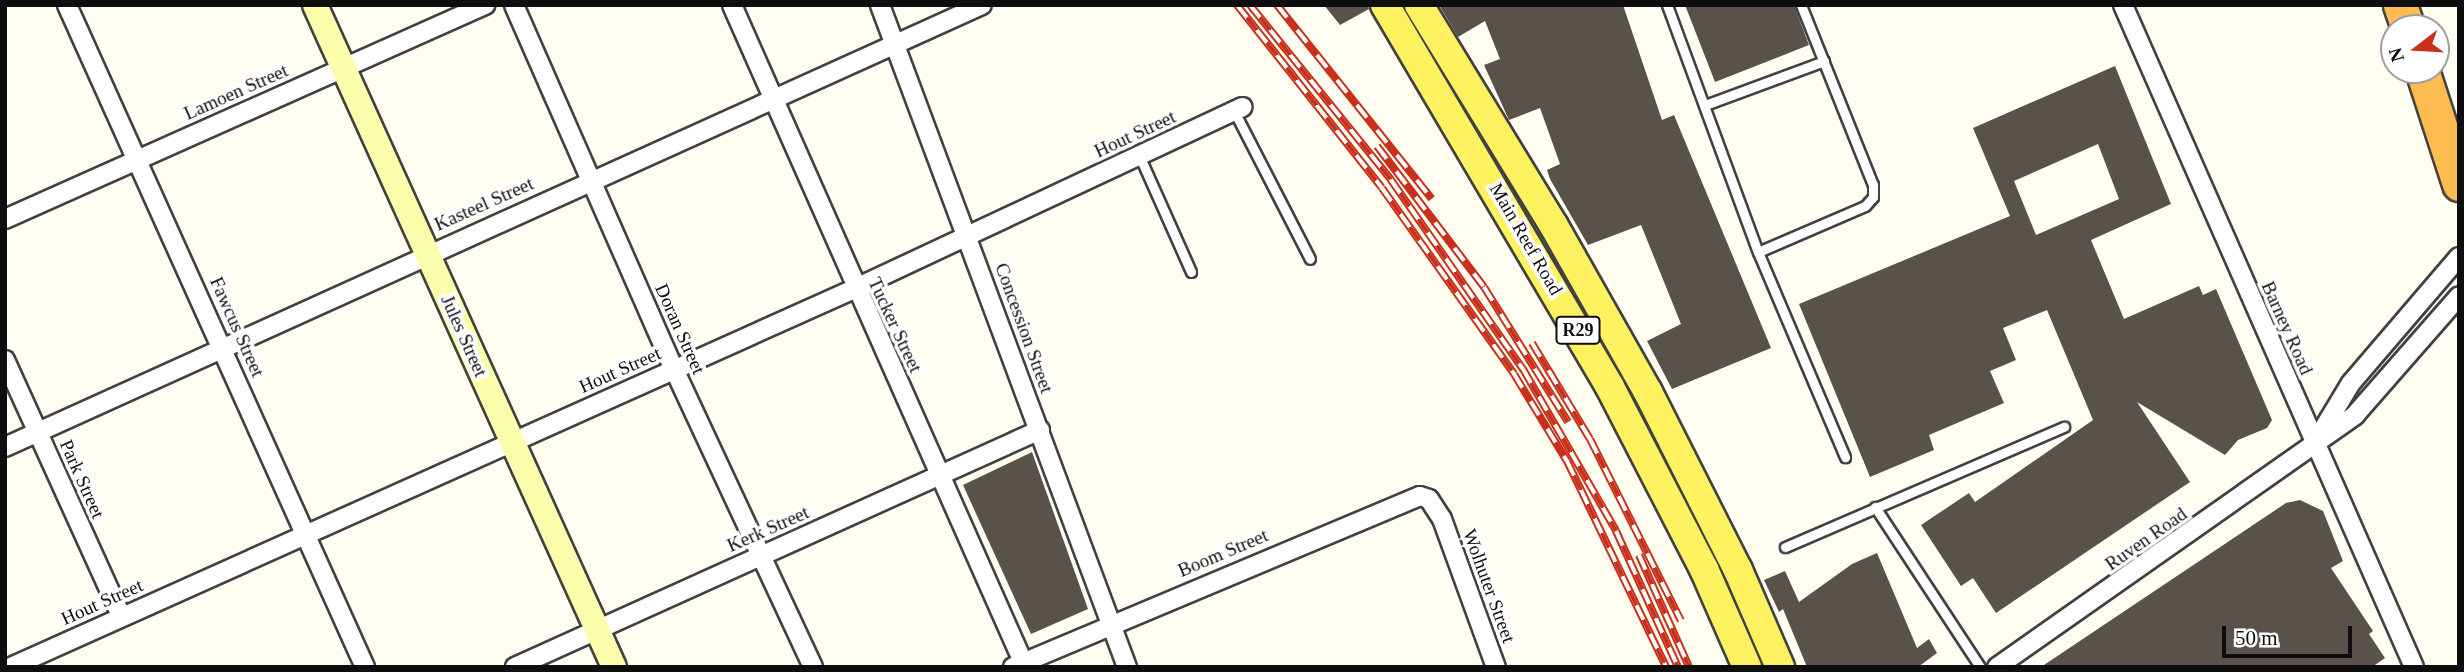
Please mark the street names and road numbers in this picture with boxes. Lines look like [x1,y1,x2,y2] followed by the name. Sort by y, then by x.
[181,59,291,125] street label: Lamoen Street
[1091,105,1179,163] street label: Hout Street
[431,172,537,236] street label: Kasteel Street
[1485,179,1567,299] street label: Main Reef Road
[990,260,1058,396] street label: Concession Street
[205,273,269,381] street label: Fawcus Street
[863,274,927,376] street label: Tucker Street
[2256,278,2318,378] street label: Barney Road
[650,280,710,378] street label: Doran Street
[436,292,492,380] street label: Jules Street
[1555,316,1601,344] road number: R29
[576,342,664,398] street label: Hout Street
[55,436,109,522] street label: Park Street
[724,501,812,557] street label: Kerk Street
[2101,503,2191,575] street label: Ruven Road
[1175,524,1271,582] street label: Boom Street
[1458,526,1520,646] street label: Wolhuter Street
[58,574,146,630] street label: Hout Street

